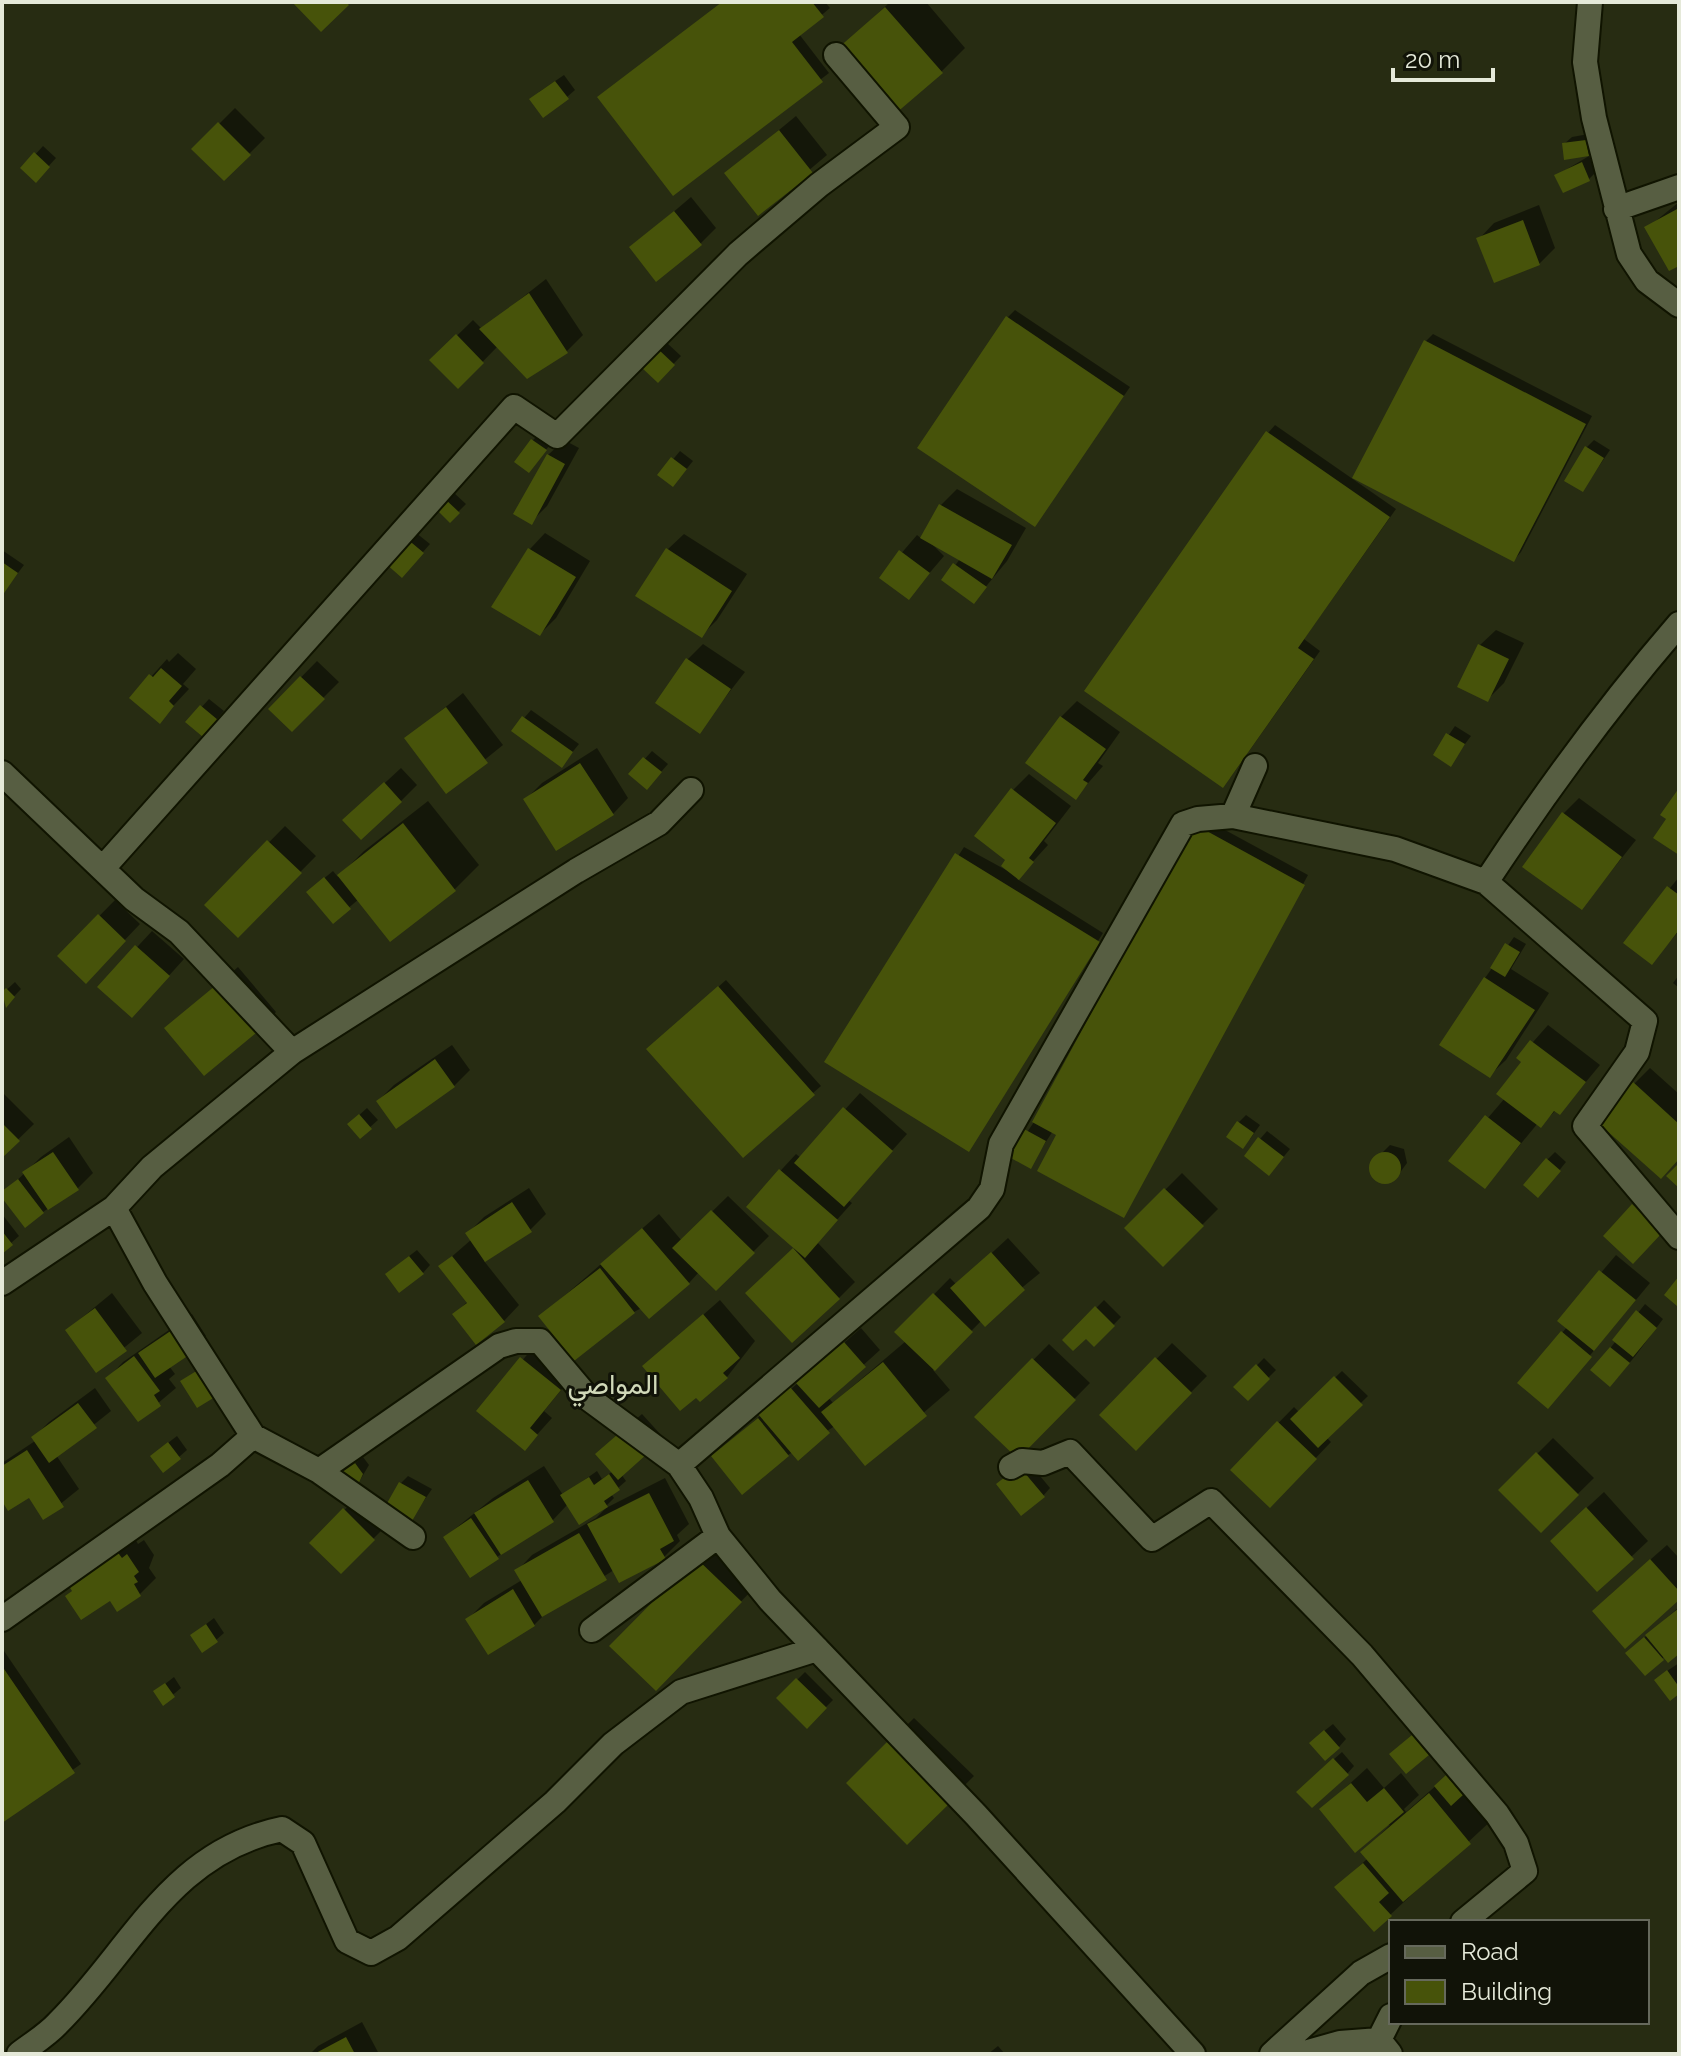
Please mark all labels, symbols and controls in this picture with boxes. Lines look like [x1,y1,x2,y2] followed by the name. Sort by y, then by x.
[1393,32,1493,82] scale bar
[1405,45,1460,74] text: 20 m
[567,1368,659,1407] district label: المواصي
[1389,1920,1649,2024] legend
[1461,1937,1519,1966] text: Road
[1461,1977,1552,2006] text: Building

